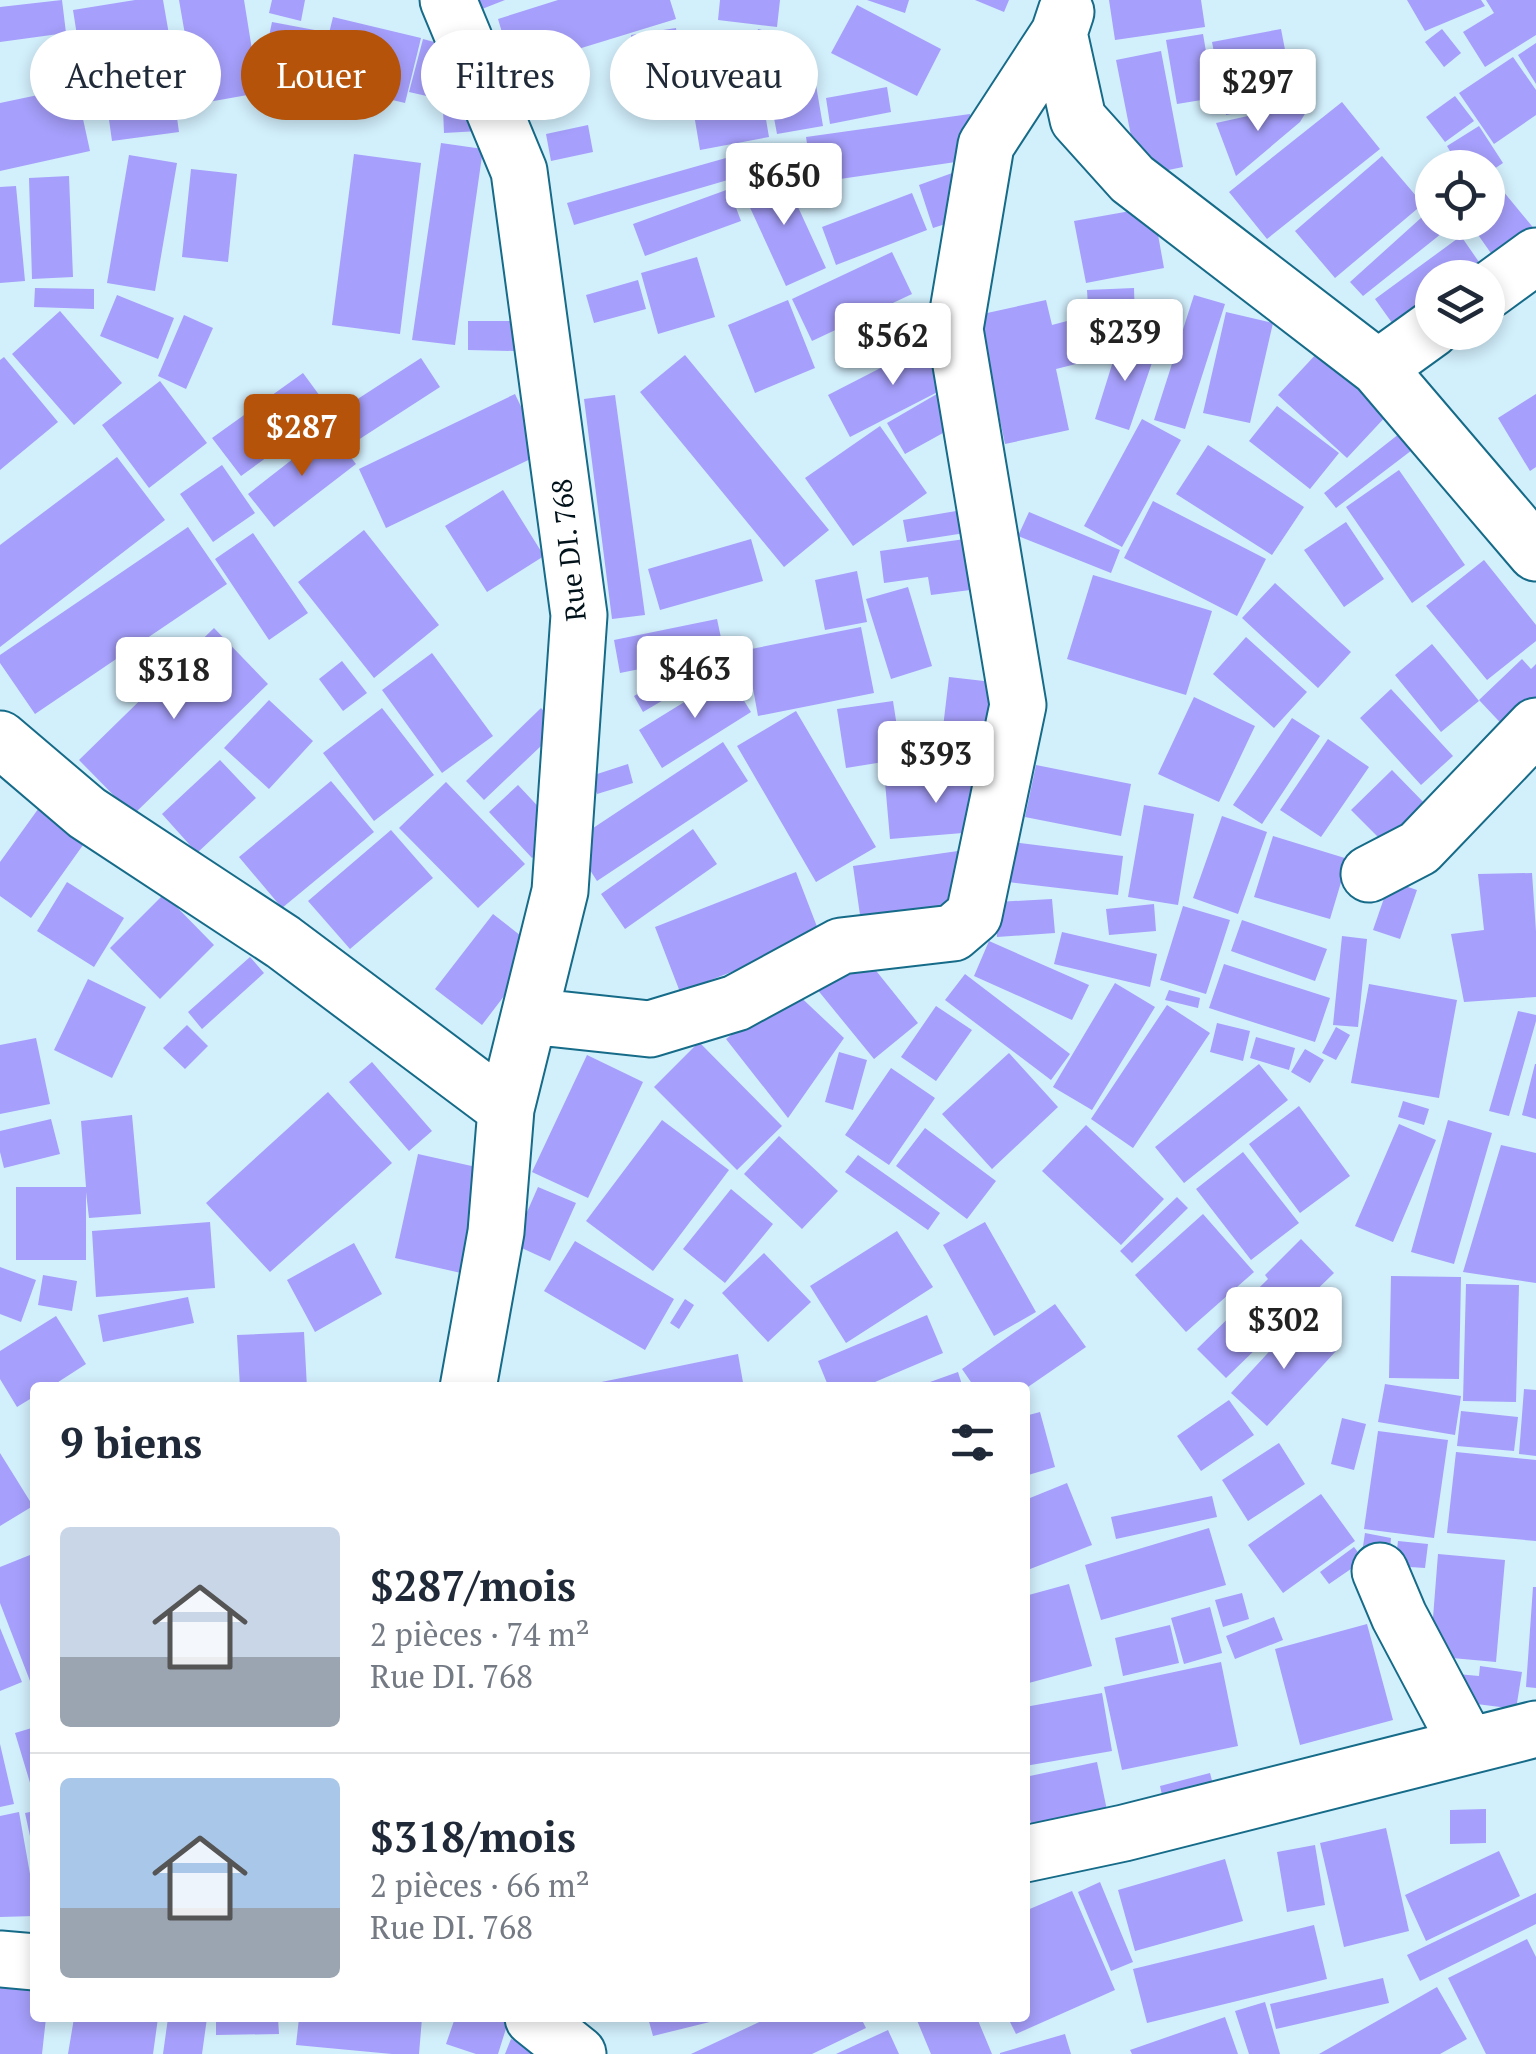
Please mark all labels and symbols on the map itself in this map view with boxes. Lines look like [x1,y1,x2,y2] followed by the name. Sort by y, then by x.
[1199,49,1317,134] pin: $297
[725,143,843,228] pin: $650
[1066,299,1184,384] pin: $239
[834,303,952,388] pin: $562
[243,394,361,479] pin: $287
[542,477,594,623] street label: Rue DI. 768
[636,636,754,721] pin: $463
[115,637,233,722] pin: $318
[877,721,995,806] pin: $393
[1225,1287,1343,1372] pin: $302

